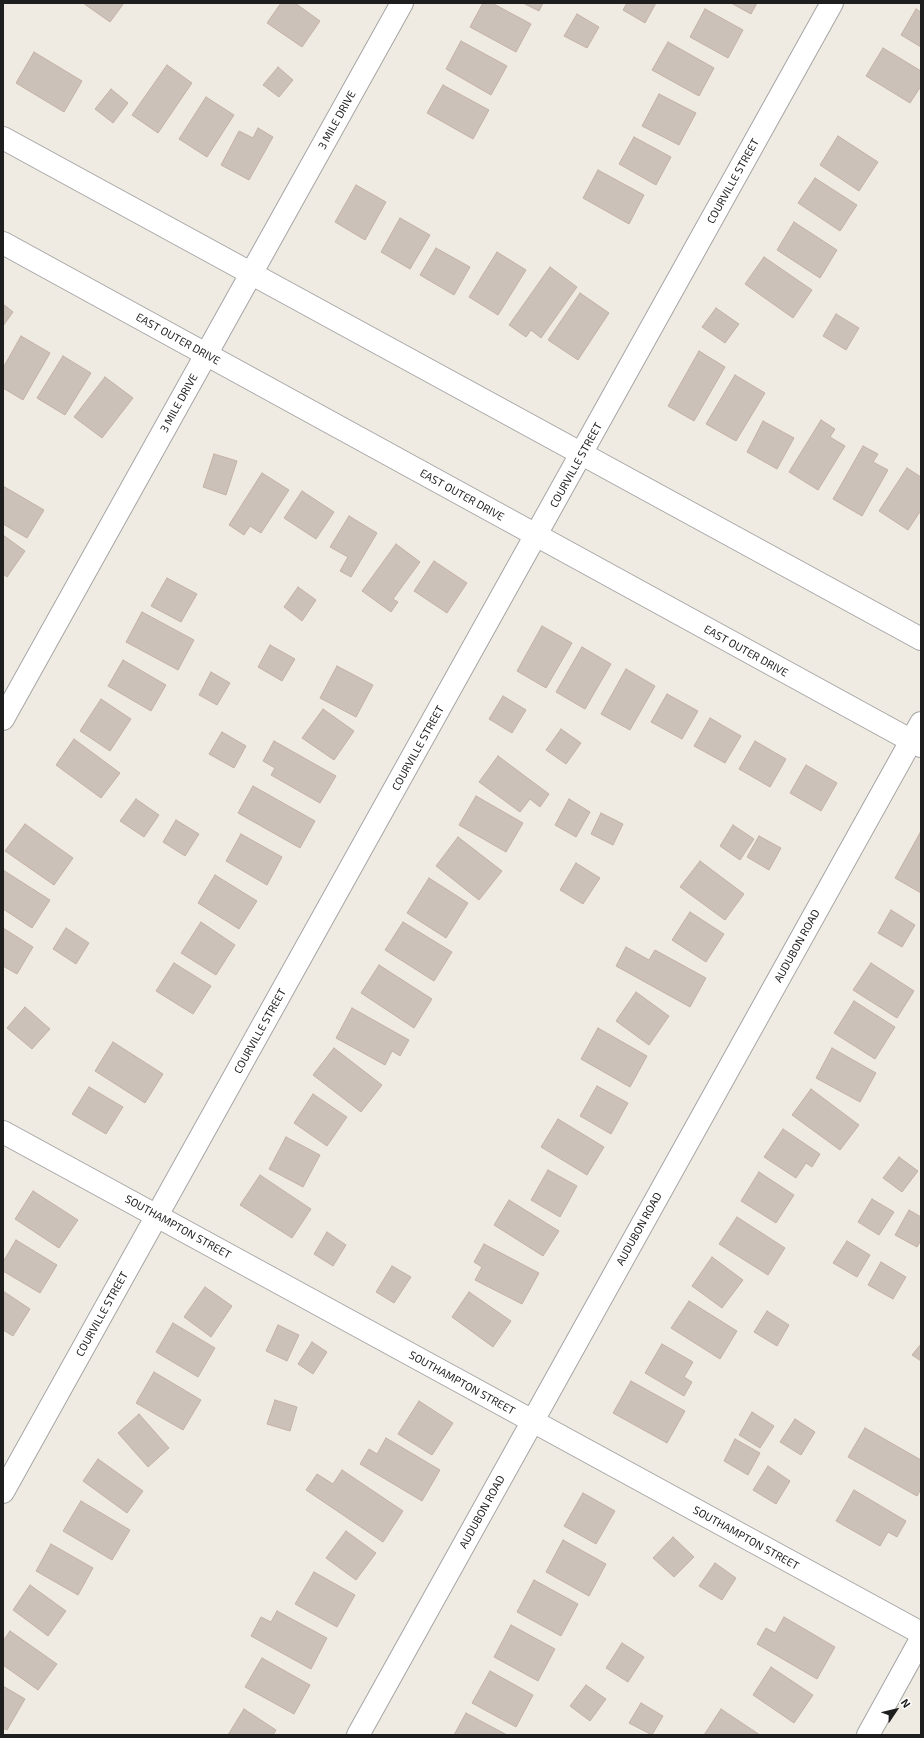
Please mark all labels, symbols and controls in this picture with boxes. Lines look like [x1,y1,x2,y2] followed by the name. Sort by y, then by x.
[315,88,359,152] street label: 3 MILE DRIVE
[704,136,762,226] street label: COURVILLE STREET
[134,310,222,368] street label: EAST OUTER DRIVE
[157,371,201,435] street label: 3 MILE DRIVE
[547,420,605,510] street label: COURVILLE STREET
[418,466,506,524] street label: EAST OUTER DRIVE
[702,622,790,680] street label: EAST OUTER DRIVE
[389,703,447,793] street label: COURVILLE STREET
[772,907,822,985] street label: AUDUBON ROAD
[231,986,289,1076] street label: COURVILLE STREET
[614,1190,664,1268] street label: AUDUBON ROAD
[123,1192,233,1262] street label: SOUTHAMPTON STREET
[73,1269,131,1359] street label: COURVILLE STREET
[407,1348,517,1418] street label: SOUTHAMPTON STREET
[457,1473,507,1551] street label: AUDUBON ROAD
[691,1503,801,1573] street label: SOUTHAMPTON STREET
[876,1690,916,1730] north arrow
[899,1696,914,1710] text: N

